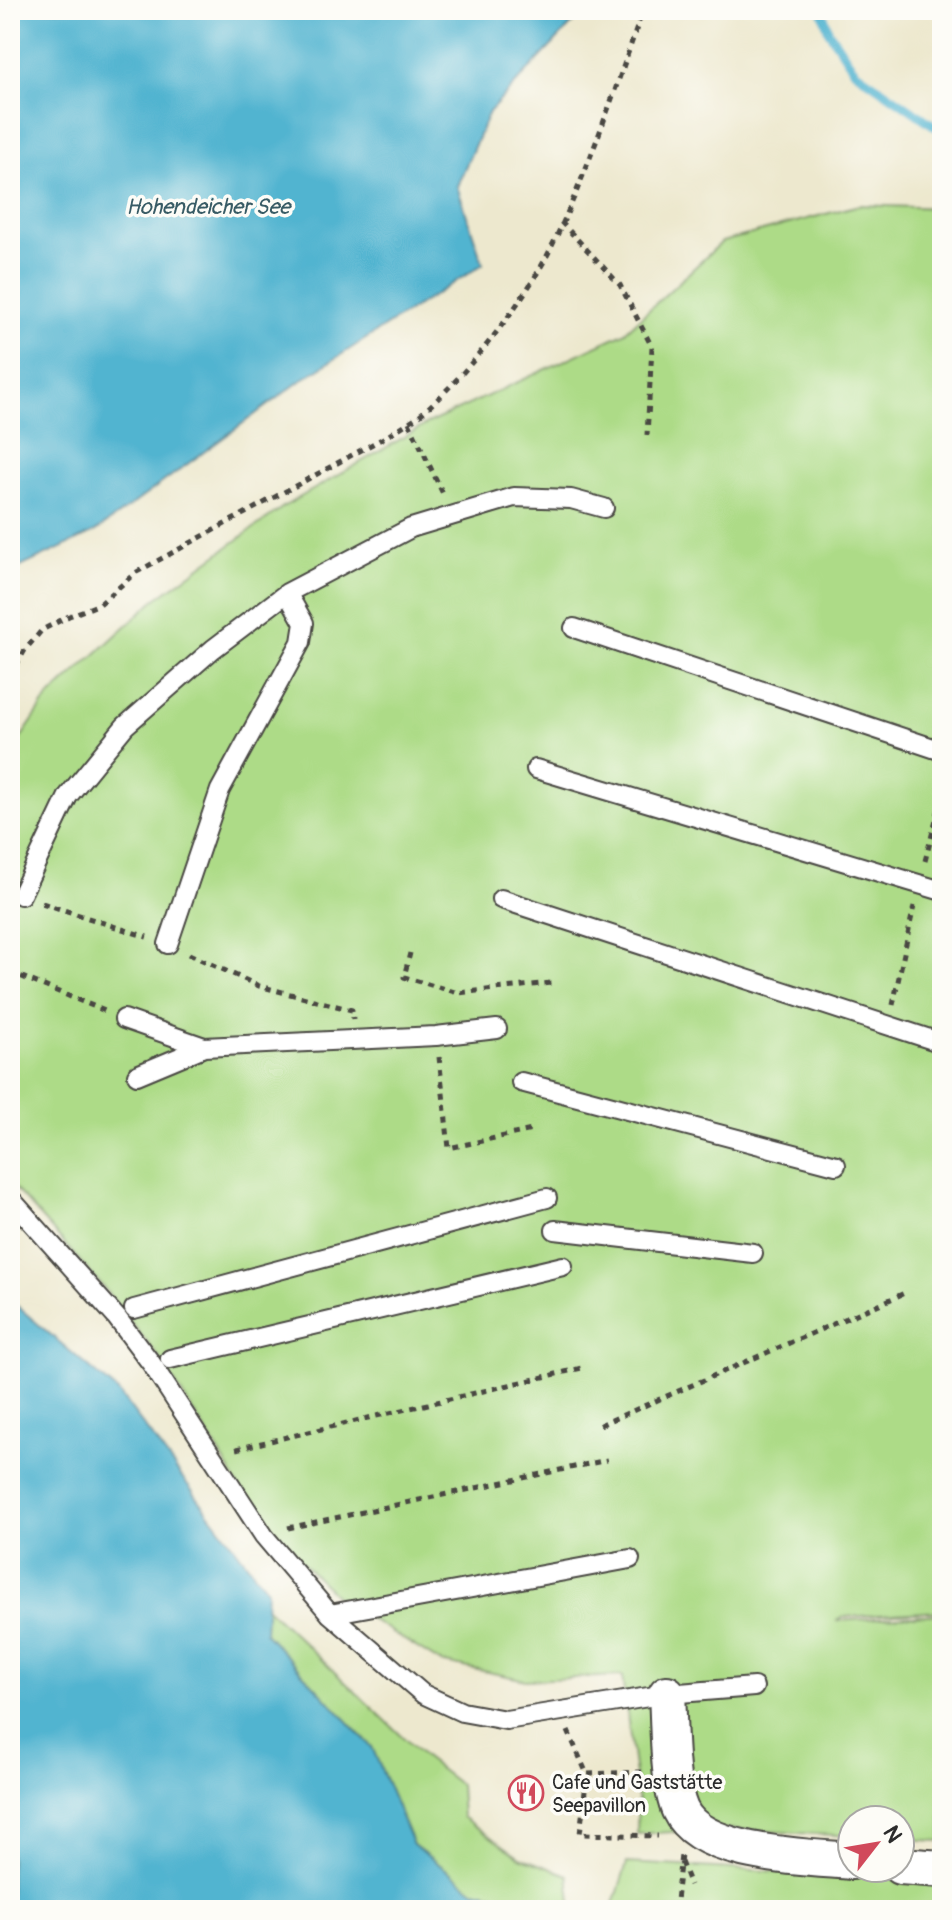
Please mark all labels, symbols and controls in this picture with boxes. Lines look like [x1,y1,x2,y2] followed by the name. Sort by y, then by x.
[126,193,292,221] water label: Hohendeicher See
[552,1770,722,1818] place label: Cafe und Gaststätte Seepavillon
[507,1774,545,1812] restaurant icon: Cafe und Gaststätte Seepavillon
[836,1804,916,1884] north arrow
[876,1821,908,1848] text: N

